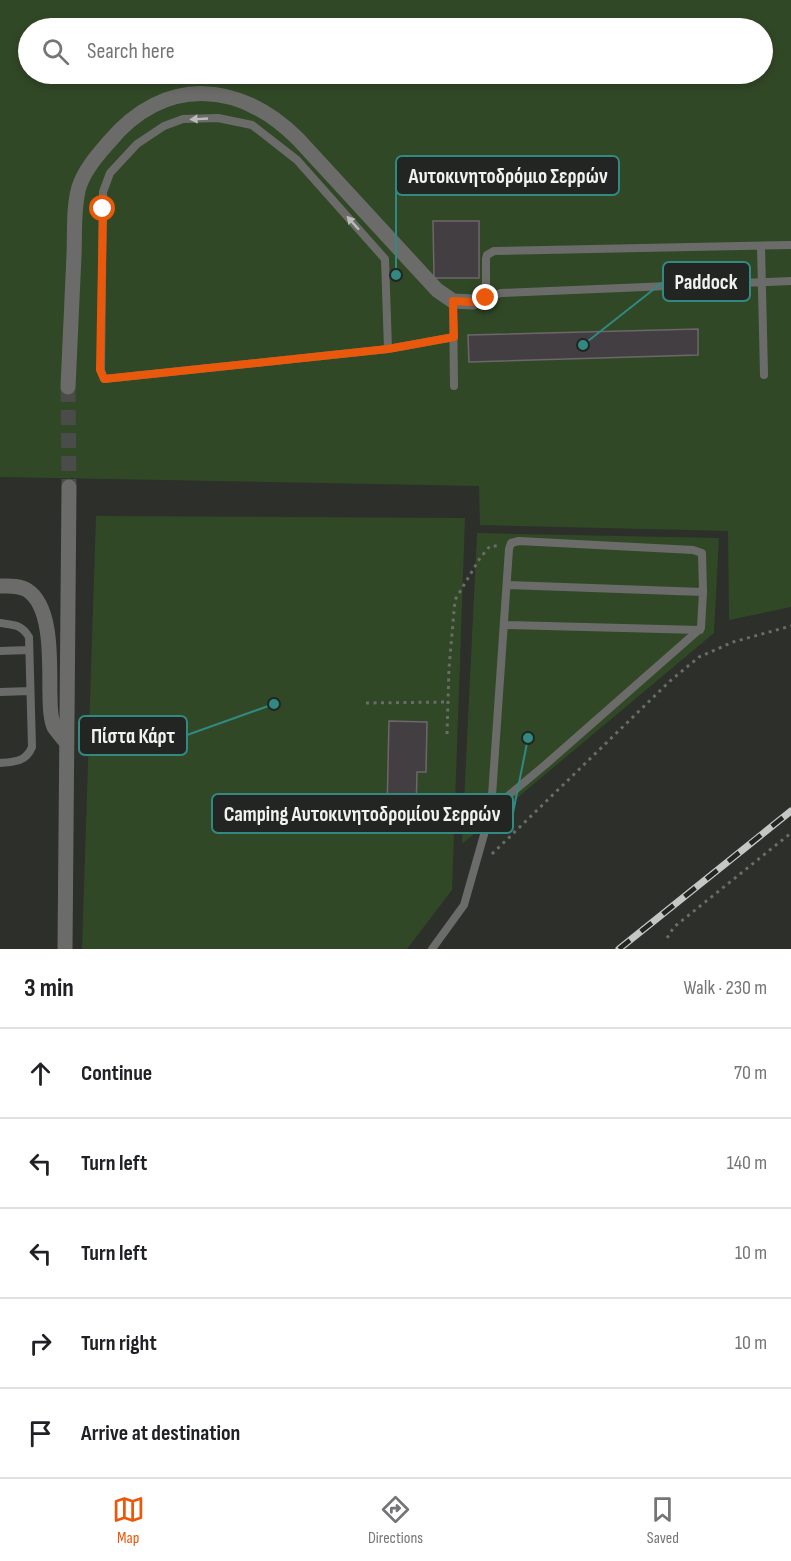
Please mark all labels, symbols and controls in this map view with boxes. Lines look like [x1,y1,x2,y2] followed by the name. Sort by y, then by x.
[18,18,773,84] search box
[39,35,72,68] icon: search
[87,38,174,65] text: Search here
[190,114,209,123] one-way arrow
[396,156,619,195] callout: Αυτοκινητοδρόμιο Σερρών
[407,164,608,189] text: Αυτοκινητοδρόμιο Σερρών
[89,195,115,221] route start
[347,216,360,231] one-way arrow
[663,262,750,301] callout: Paddock
[674,270,738,295] text: Paddock
[472,284,498,310] route end
[79,716,187,755] callout: Πίστα Κάρτ
[91,724,175,749] text: Πίστα Κάρτ
[212,794,513,833] callout: Camping Αυτοκινητοδρομίου Σερρών
[224,802,500,827] text: Camping Αυτοκινητοδρομίου Σερρών
[24,973,74,1004] text: 3 min
[684,976,767,1000] text: Walk · 230 m
[24,1057,57,1090] icon: ahead
[81,1060,152,1087] text: Continue
[734,1061,767,1085] text: 70 m
[24,1147,57,1180] icon: left
[81,1150,147,1177] text: Turn left
[727,1151,767,1175] text: 140 m
[24,1237,57,1270] icon: left
[81,1240,147,1267] text: Turn left
[735,1241,767,1265] text: 10 m
[24,1327,57,1360] icon: right
[81,1330,157,1357] text: Turn right
[735,1331,767,1355] text: 10 m
[24,1417,57,1450] icon: arrive
[81,1420,240,1447] text: Arrive at destination
[112,1493,145,1548] tab: Map
[368,1493,423,1548] tab: Directions
[646,1493,679,1548] tab: Saved

